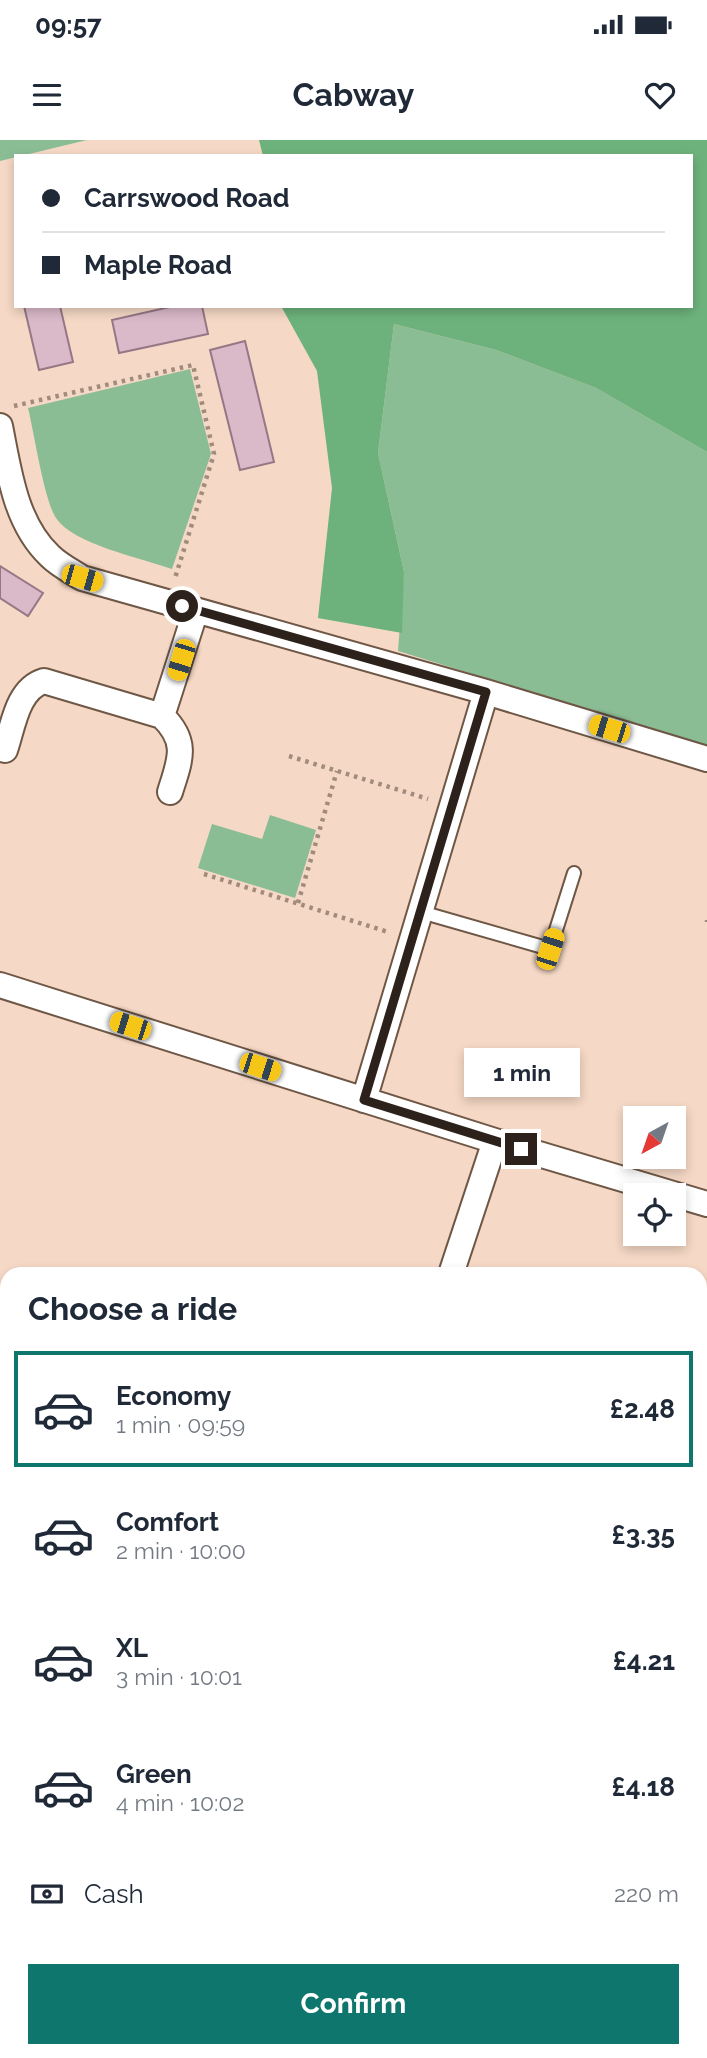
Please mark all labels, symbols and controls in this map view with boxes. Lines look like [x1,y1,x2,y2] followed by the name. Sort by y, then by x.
[35,10,102,40] text: 09:57
[28,76,66,114] icon: menu
[293,76,414,113] text: Cabway
[641,76,679,114] icon: heart
[84,183,290,213] text: Carrswood Road
[84,250,232,280] text: Maple Road
[59,562,106,594] car
[166,590,198,622] route start
[165,637,198,683] car
[586,713,633,745] car
[534,926,567,972] car
[107,1010,154,1042] car
[463,1048,579,1096] callout: 1 min
[237,1051,284,1083] car
[493,1059,551,1086] text: 1 min
[623,1106,686,1169] north arrow
[623,1106,686,1246] map controls
[505,1133,537,1165] route end
[623,1183,686,1246] button: locate
[28,1290,237,1327] text: Choose a ride
[32,1378,95,1441] icon: car
[116,1381,231,1411] text: Economy
[610,1394,675,1424] text: £2.48
[116,1411,245,1438] text: 1 min · 09:59
[32,1504,95,1567] icon: car
[116,1507,219,1537] text: Comfort
[612,1520,675,1550] text: £3.35
[116,1537,246,1564] text: 2 min · 10:00
[32,1630,95,1693] icon: car
[116,1633,148,1663] text: XL
[613,1646,675,1676] text: £4.21
[116,1663,242,1690] text: 3 min · 10:01
[32,1756,95,1819] icon: car
[116,1759,192,1789] text: Green
[612,1772,675,1802] text: £4.18
[116,1789,244,1816] text: 4 min · 10:02
[28,1875,66,1913] icon: cash
[84,1879,144,1909] text: Cash
[614,1880,679,1907] text: 220 m
[28,1964,679,2044] button: Confirm

